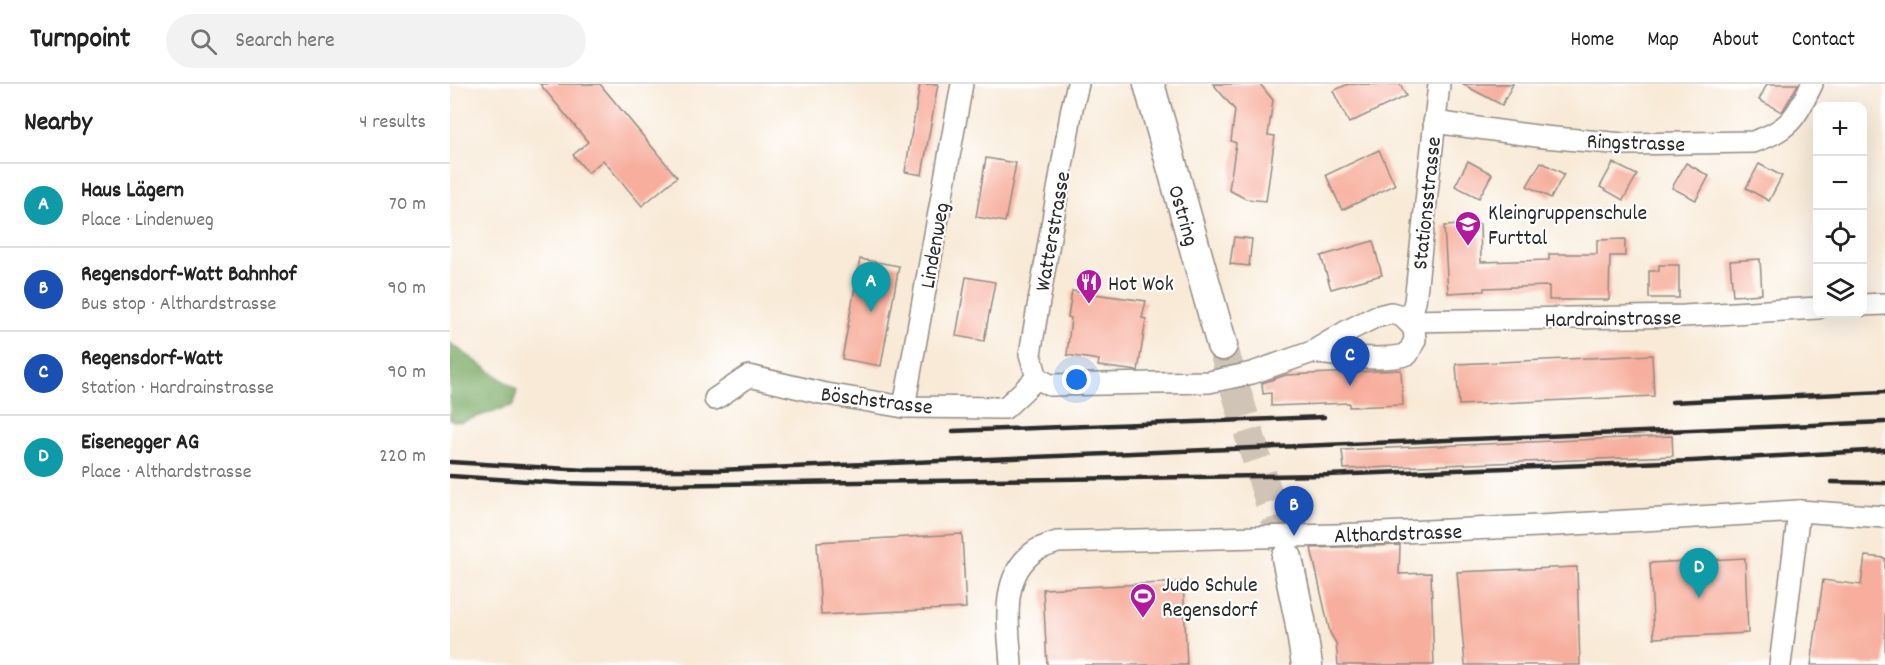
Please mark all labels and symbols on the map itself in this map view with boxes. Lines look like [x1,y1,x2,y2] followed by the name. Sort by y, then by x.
[1586,127,1686,162] street label: Ringstrasse
[1406,135,1451,271] street label: Stationsstrasse
[1029,169,1080,294] street label: Watterstrasse
[1158,182,1205,250] street label: Ostring
[1488,199,1647,255] place label: Kleingruppenschule Furttal
[914,200,959,291] street label: Lindenweg
[1453,209,1483,247] school or university icon: Kleingruppenschule Furttal
[852,262,890,312] pin: A
[1074,267,1104,305] restaurant icon: Hot Wok
[1108,270,1174,301] place label: Hot Wok
[1544,304,1682,337] street label: Hardrainstrasse
[1330,336,1370,386] pin: C
[1062,365,1091,394] your location
[819,380,934,425] street label: Böschstrasse
[1274,486,1314,536] pin: B
[1333,518,1463,553] street label: Althardstrasse
[1680,548,1718,598] pin: D
[1162,571,1258,627] place label: Judo Schule Regensdorf
[1128,581,1158,619] sports icon: Judo Schule Regensdorf

